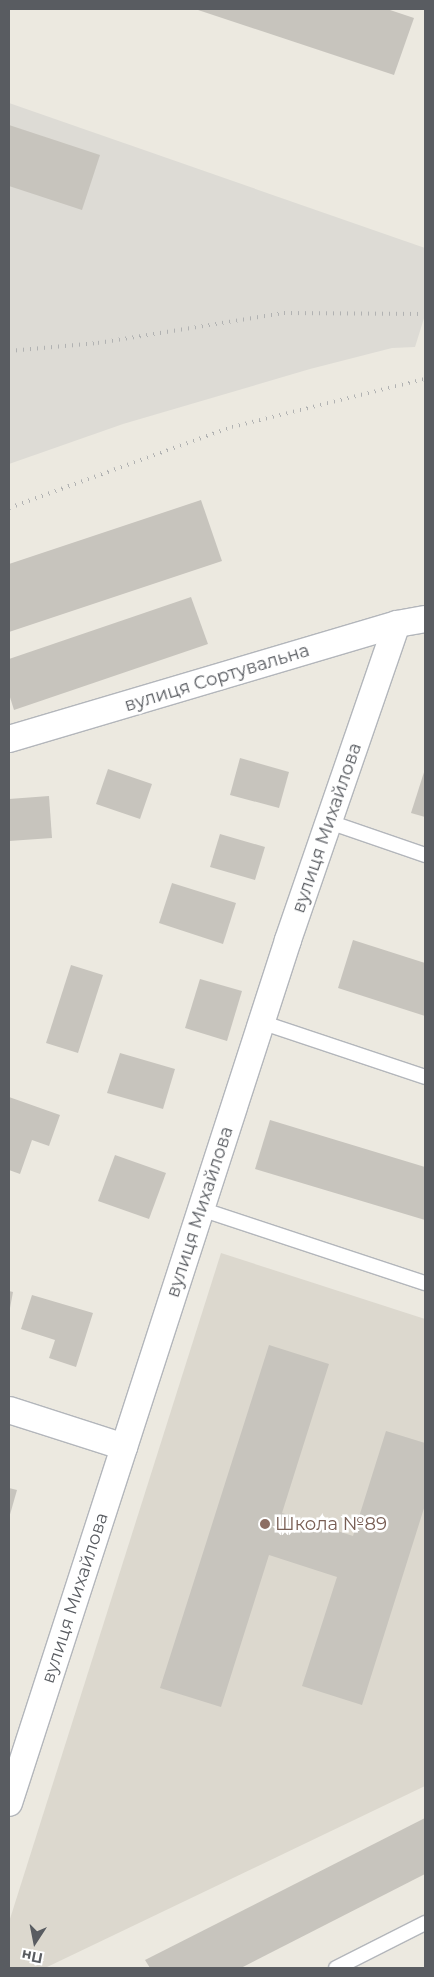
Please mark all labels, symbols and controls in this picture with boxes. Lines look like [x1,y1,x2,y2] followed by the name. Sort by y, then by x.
[122,640,312,716] street label: вулиця Сортувальна
[288,740,366,916] street label: вулиця Михайлова
[162,1124,238,1300] street label: вулиця Михайлова
[37,1510,113,1686] street label: вулиця Михайлова
[275,1513,387,1535] place label: Школа №89
[259,1518,271,1530] marker: Школа №89
[10,1917,60,1967] north arrow
[20,1946,44,1968] text: Пн

